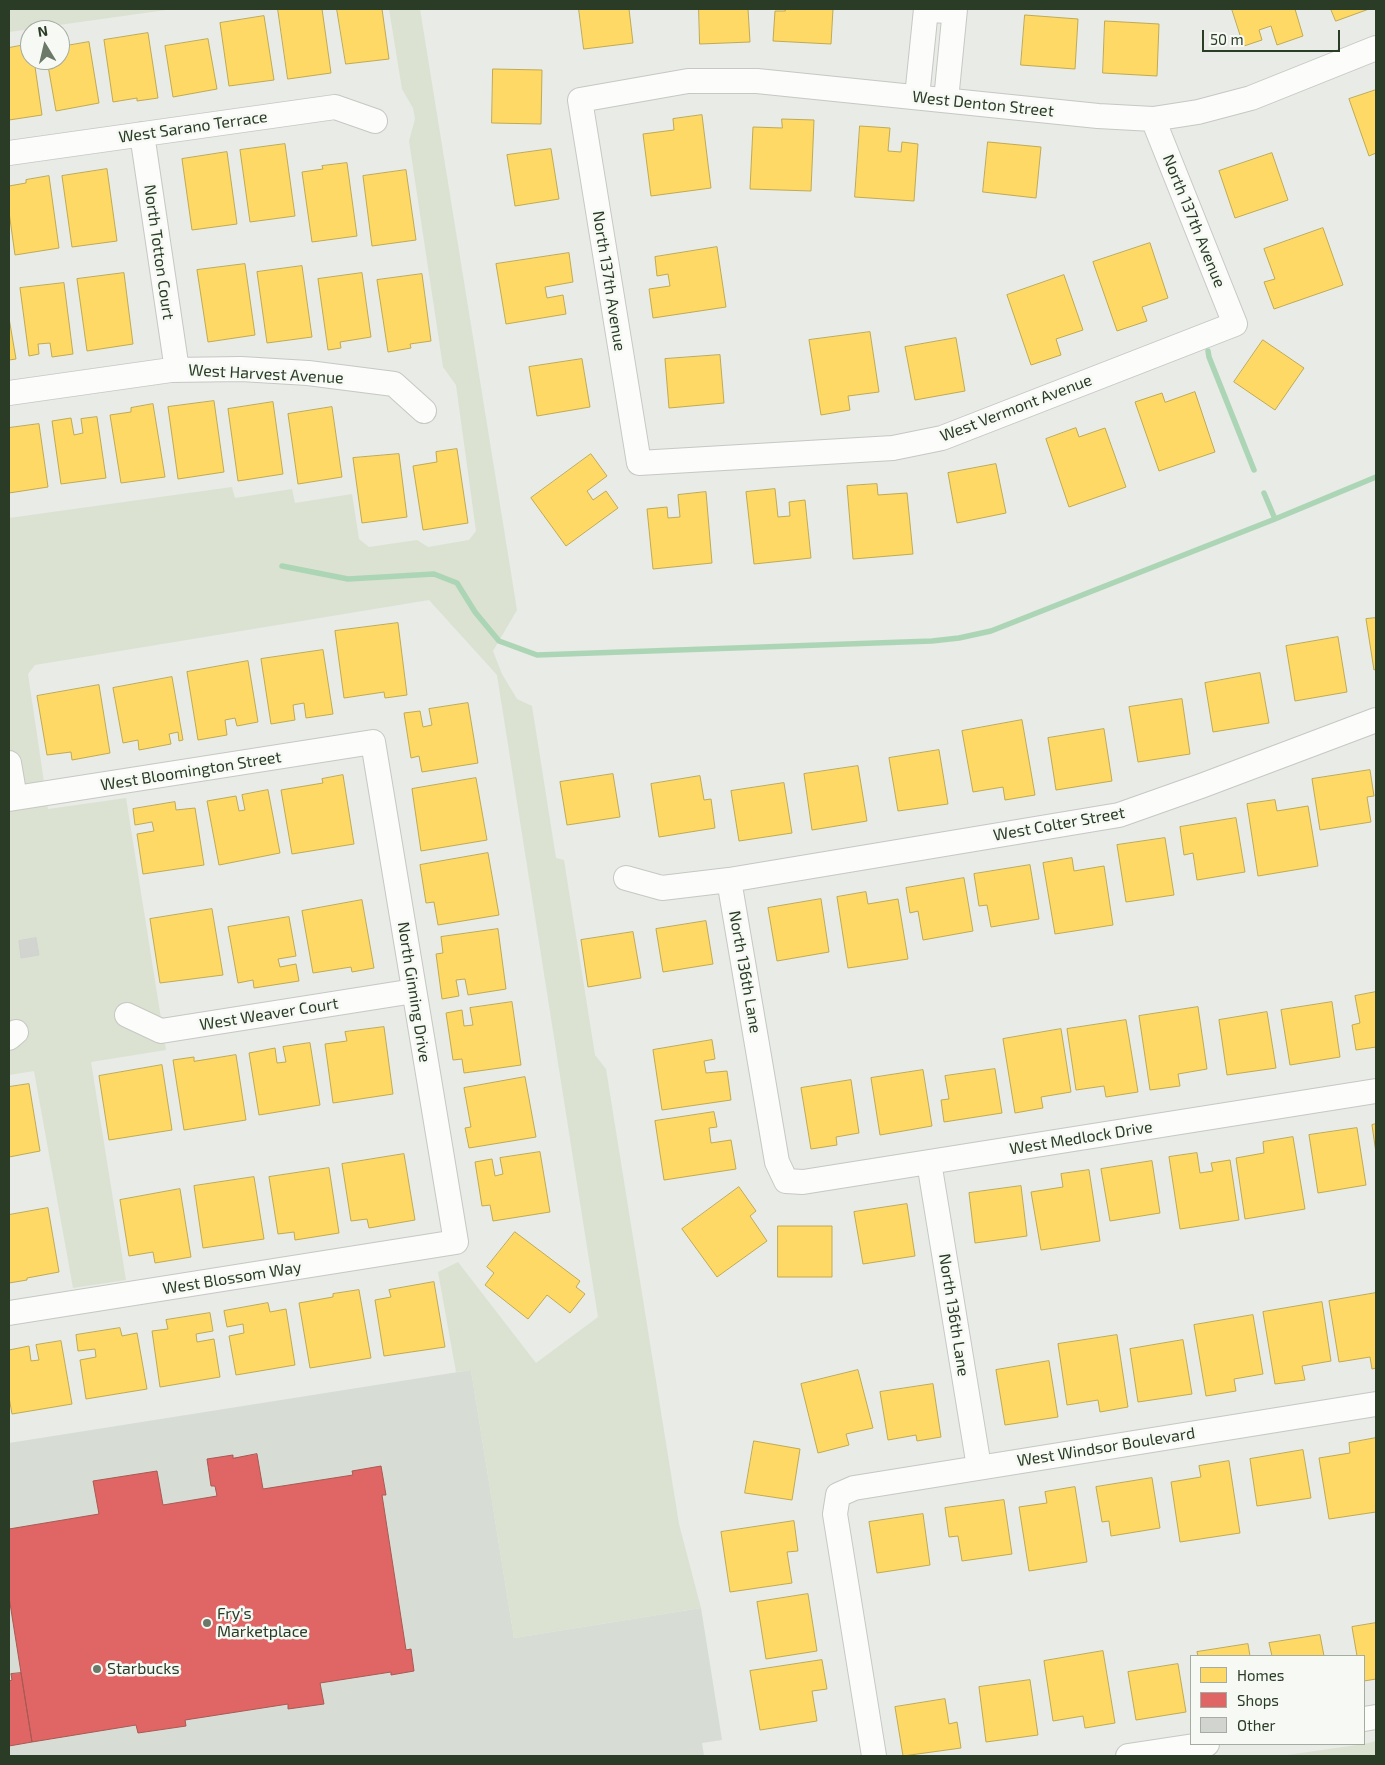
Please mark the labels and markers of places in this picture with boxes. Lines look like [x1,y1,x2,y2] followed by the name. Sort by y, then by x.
[217,1604,308,1642] place label: Fry's Marketplace
[201,1617,213,1629] marker: Fry's Marketplace
[107,1659,180,1679] place label: Starbucks
[91,1663,103,1675] marker: Starbucks

